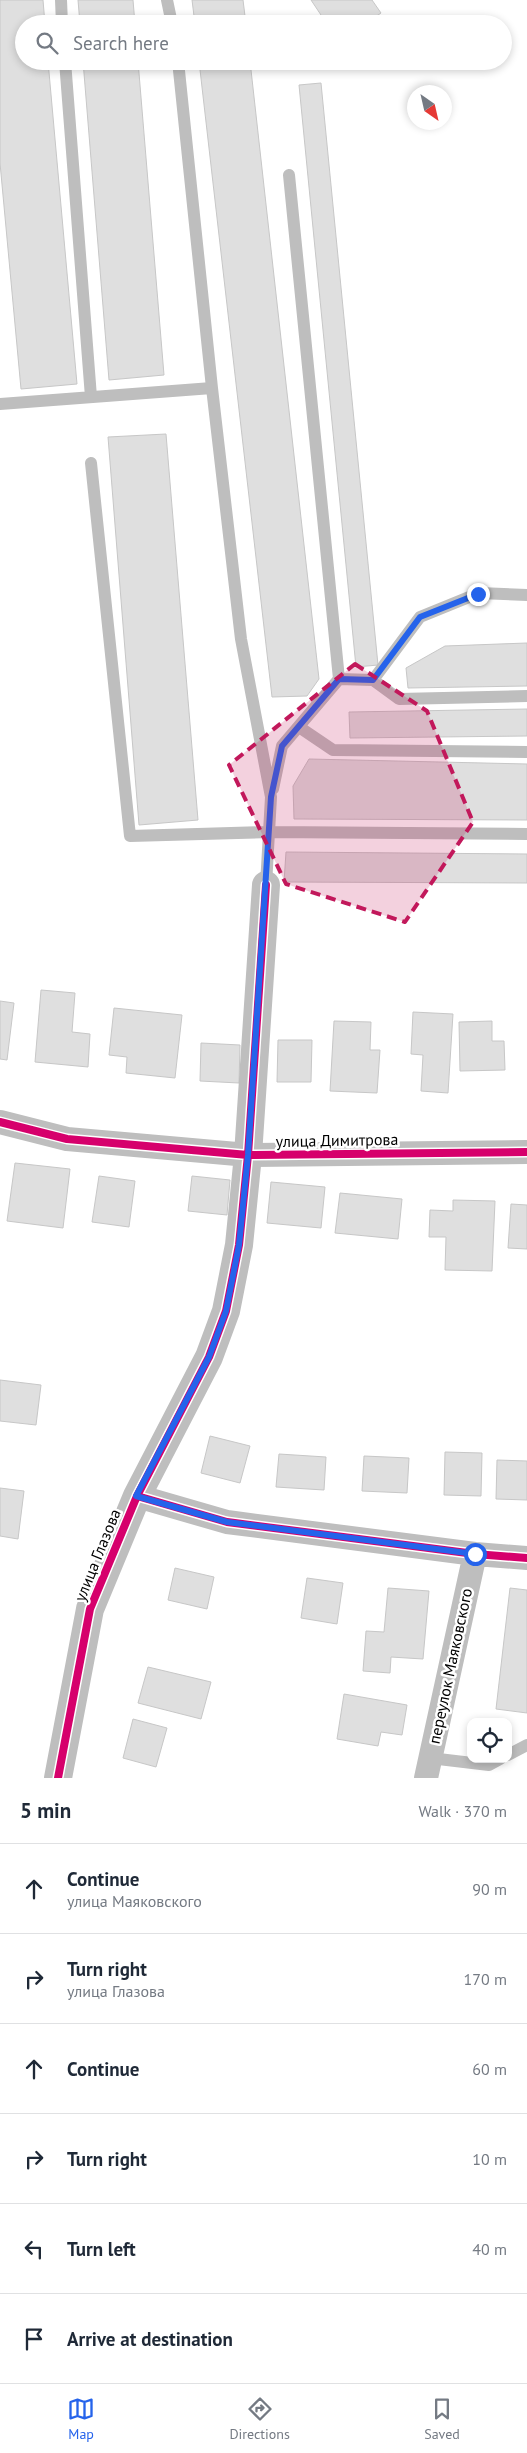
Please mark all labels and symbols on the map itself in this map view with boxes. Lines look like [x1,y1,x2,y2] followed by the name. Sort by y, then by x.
[407,85,452,130] north arrow
[467,583,490,606] route end
[276,1129,398,1151] street label: улица Димитрова
[69,1506,125,1604] street label: улица Глазова
[464,1543,487,1566] route start
[424,1586,476,1746] street label: переулок Маяковского

